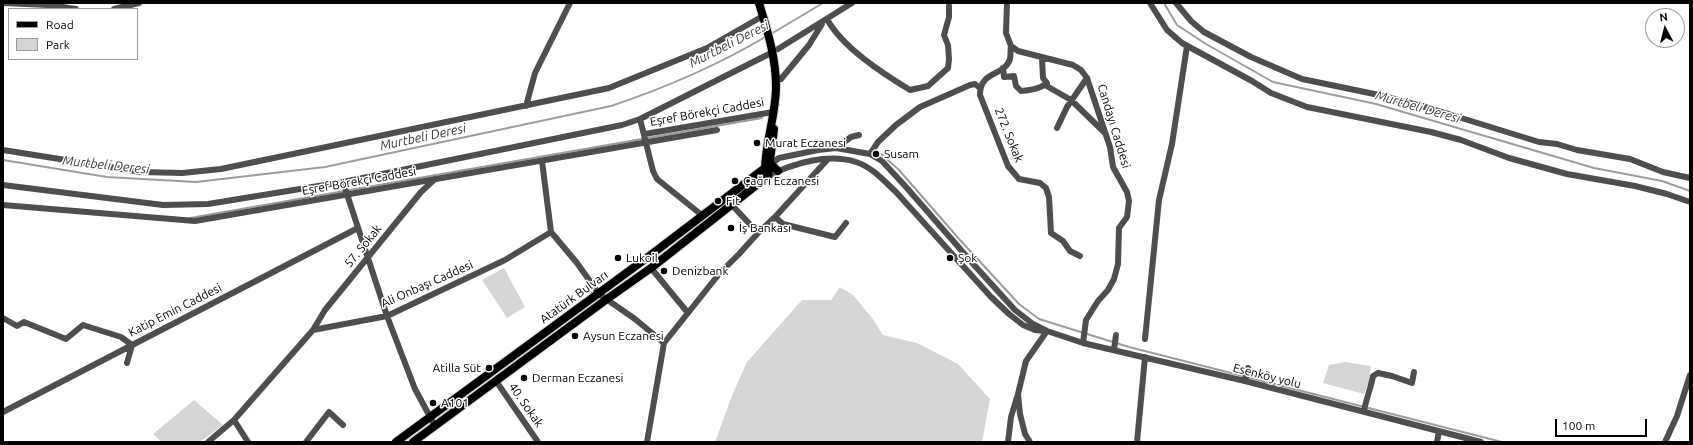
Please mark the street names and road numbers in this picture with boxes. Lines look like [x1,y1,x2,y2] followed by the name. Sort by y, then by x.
[1094,82,1134,170] street label: Candayı Caddesi
[649,95,765,129] street label: Eşref Börekçi Caddesi
[992,106,1026,164] street label: 272. Sokak
[301,164,417,198] street label: Eşref Börekçi Caddesi
[341,222,385,270] street label: 57. Sokak
[379,257,475,311] street label: Ali Onbaşı Caddesi
[537,267,611,327] street label: Atatürk Bulvarı
[126,280,224,340] street label: Katip Emin Caddesi
[1232,361,1302,391] street label: Esenköy yolu
[506,380,546,430] street label: 40. Sokak

